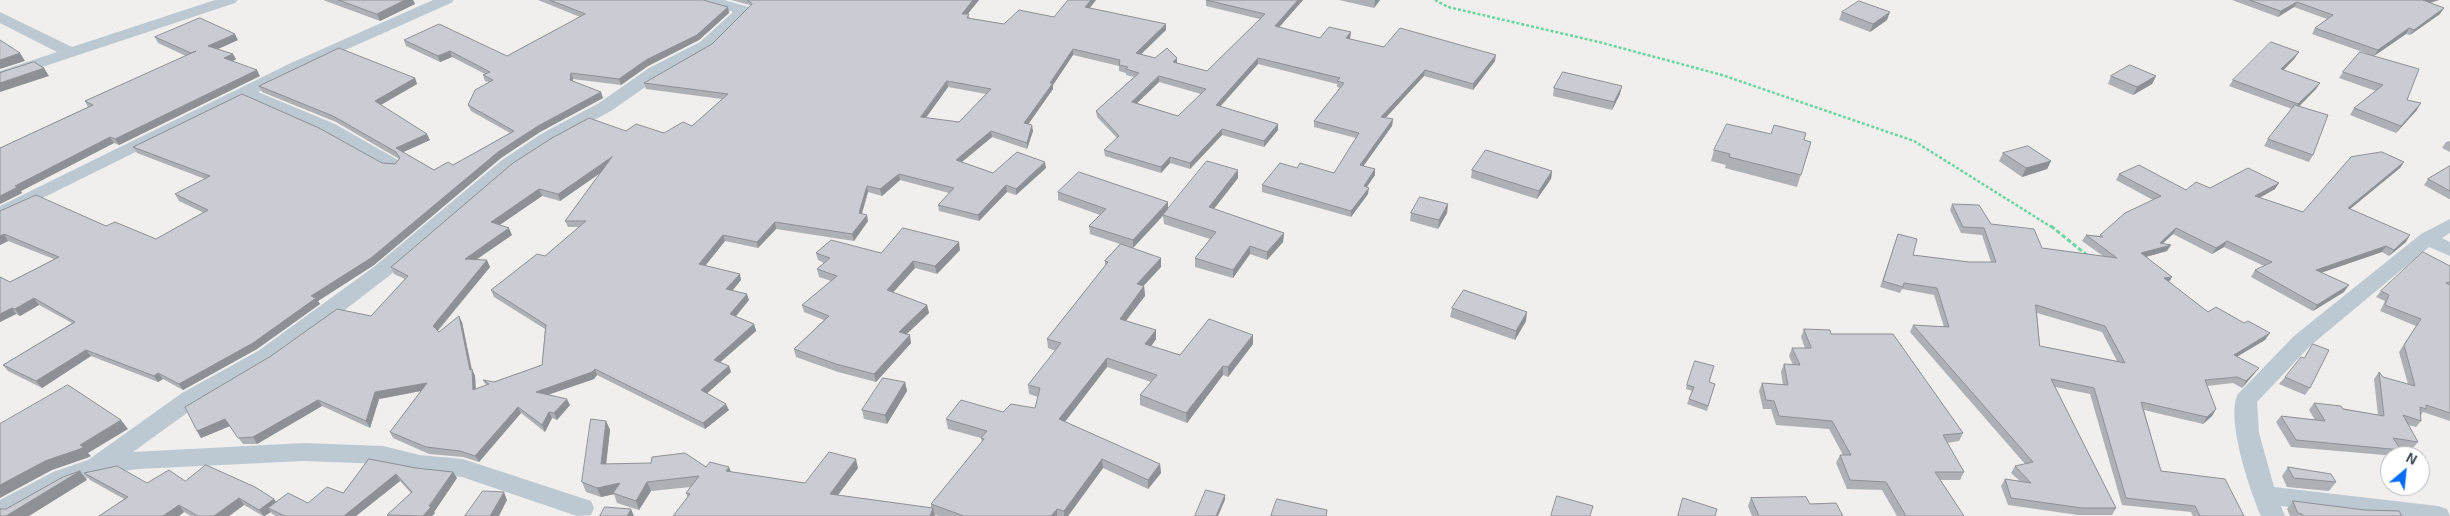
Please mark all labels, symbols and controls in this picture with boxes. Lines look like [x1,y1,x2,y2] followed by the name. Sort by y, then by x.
[2380,446,2430,496] north arrow
[2403,448,2420,468] text: N

